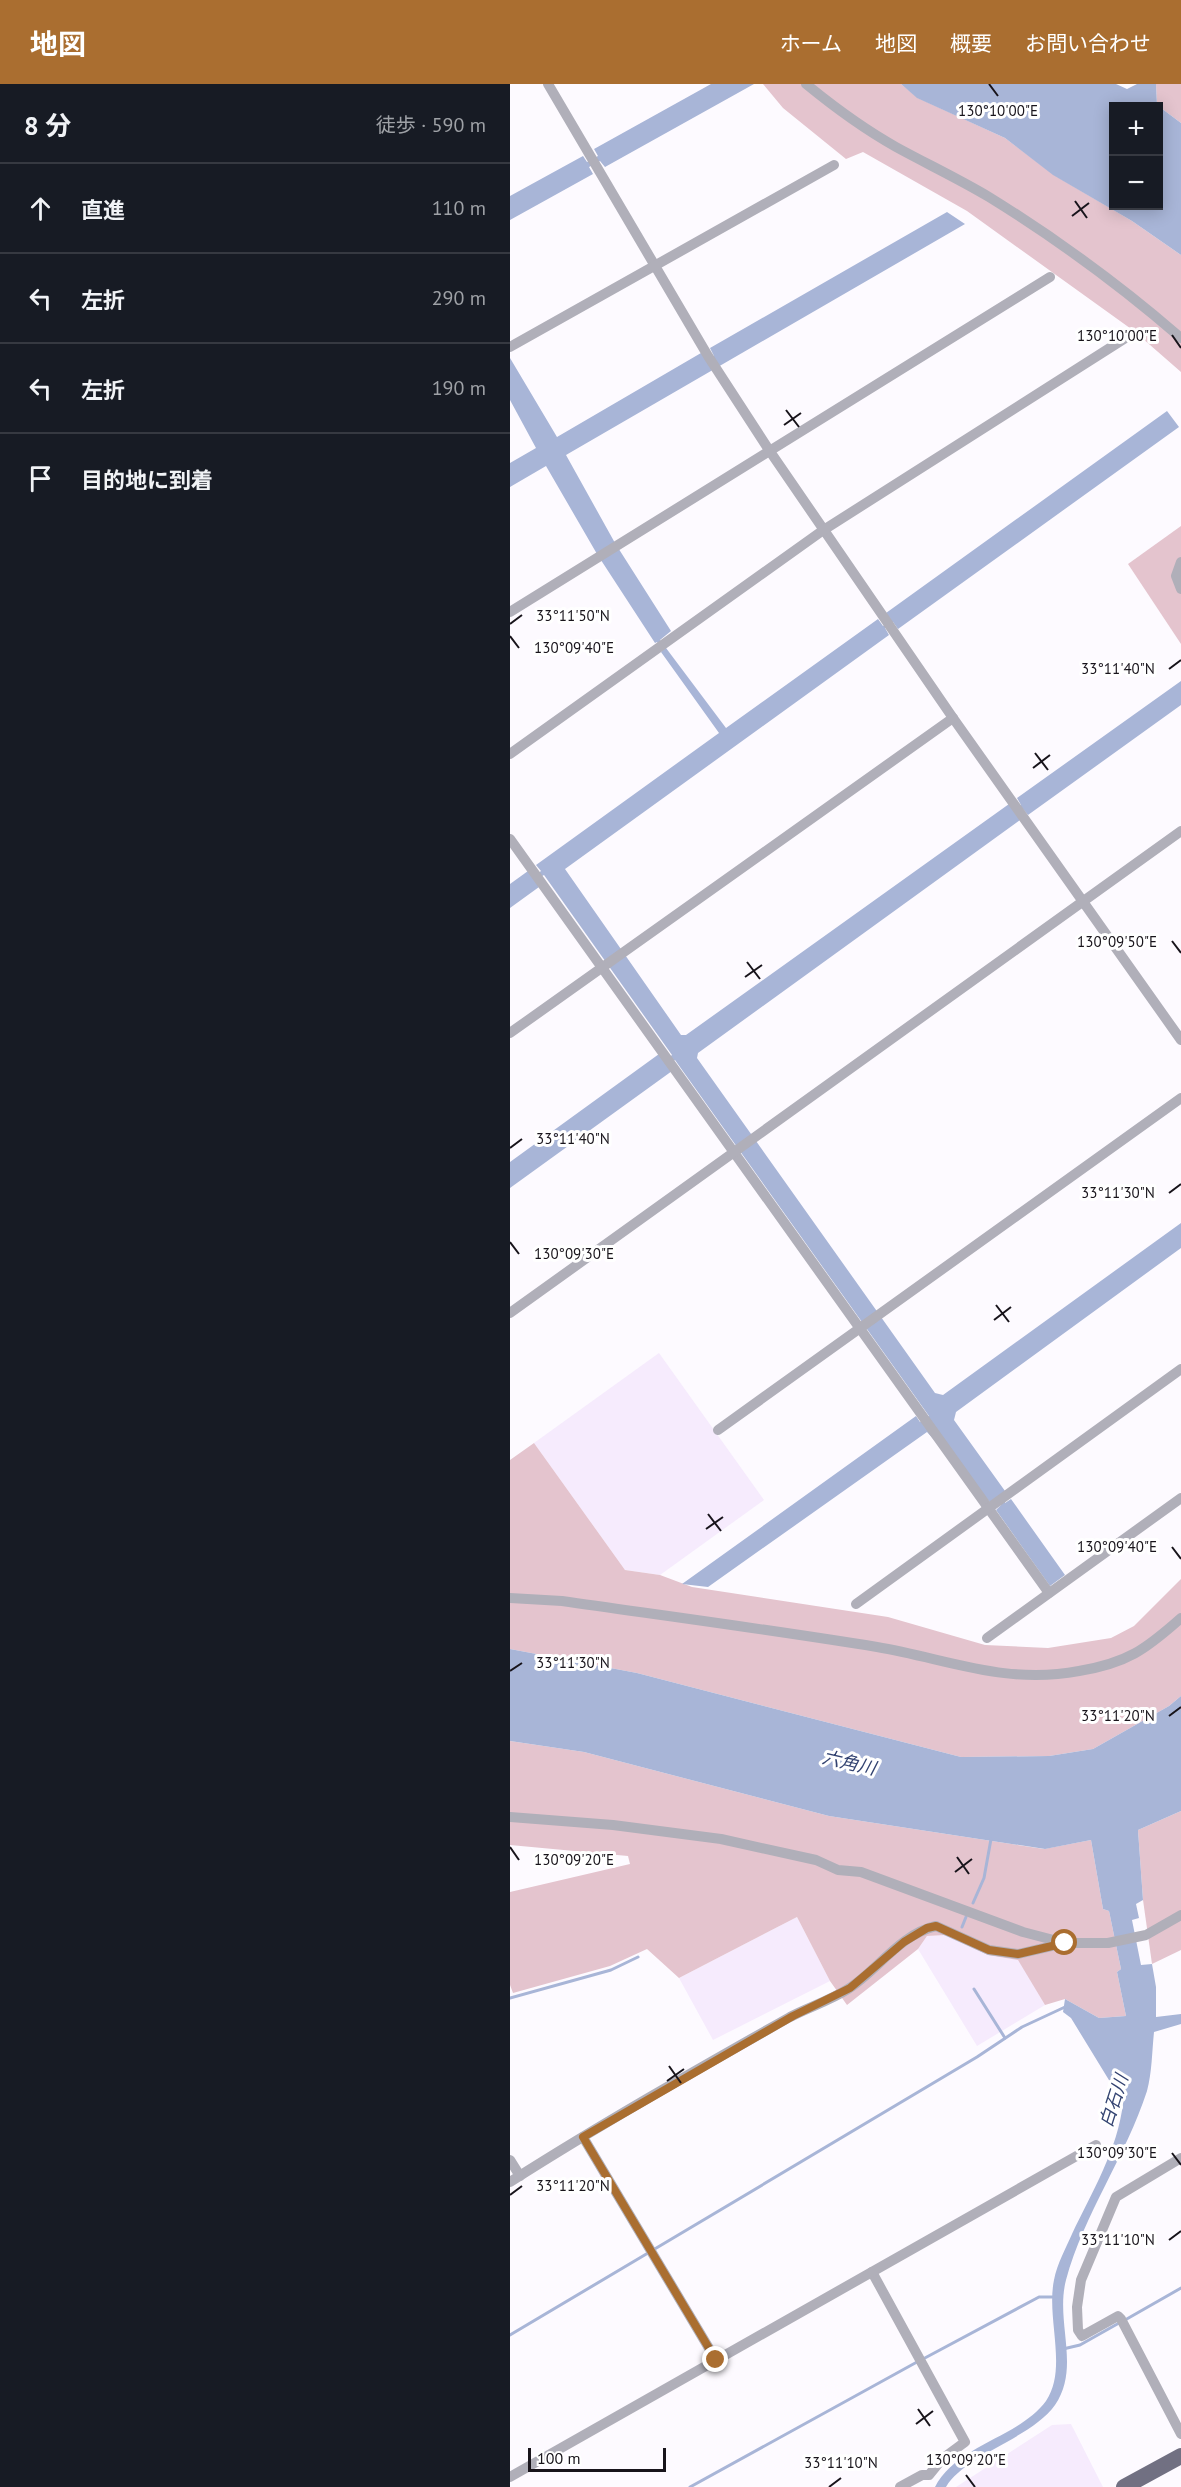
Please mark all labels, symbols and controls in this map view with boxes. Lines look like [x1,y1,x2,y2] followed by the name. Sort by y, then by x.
[30,25,86,62] text: 地図
[780,30,842,57] text: ホーム
[875,30,917,57] text: 地図
[950,30,992,57] text: 概要
[1025,30,1151,57] text: お問い合わせ
[958,101,1038,120] text: 130°10'00"E
[1109,102,1163,210] map controls
[1109,102,1163,156] button: +
[24,109,71,142] text: 8 分
[376,112,486,138] text: 徒歩 · 590 m
[1109,156,1163,210] button: −
[24,192,57,225] icon: ahead
[432,195,486,221] text: 110 m
[81,196,125,224] text: 直進
[24,282,57,315] icon: left
[432,285,486,311] text: 290 m
[81,286,125,314] text: 左折
[1077,326,1157,345] text: 130°10'00"E
[24,372,57,405] icon: left
[432,375,486,401] text: 190 m
[81,376,125,404] text: 左折
[24,462,57,495] icon: arrive
[81,466,213,494] text: 目的地に到着
[536,606,610,625] text: 33°11'50"N
[534,638,614,657] text: 130°09'40"E
[1081,659,1155,678] text: 33°11'40"N
[1077,932,1157,951] text: 130°09'50"E
[536,1129,610,1148] text: 33°11'40"N
[1081,1183,1155,1202] text: 33°11'30"N
[534,1244,614,1263] text: 130°09'30"E
[1077,1537,1157,1556] text: 130°09'40"E
[536,1653,610,1672] text: 33°11'30"N
[1081,1706,1155,1725] text: 33°11'20"N
[820,1745,880,1780] water label: 六角川
[534,1850,614,1869] text: 130°09'20"E
[1051,1929,1077,1955] route start
[1094,2070,1133,2130] water label: 白石川
[1077,2143,1157,2162] text: 130°09'30"E
[536,2176,610,2195] text: 33°11'20"N
[1081,2230,1155,2249] text: 33°11'10"N
[702,2346,728,2372] route end
[528,2445,666,2472] scale bar
[537,2448,580,2468] text: 100 m
[926,2450,1006,2469] text: 130°09'20"E
[804,2453,878,2472] text: 33°11'10"N

